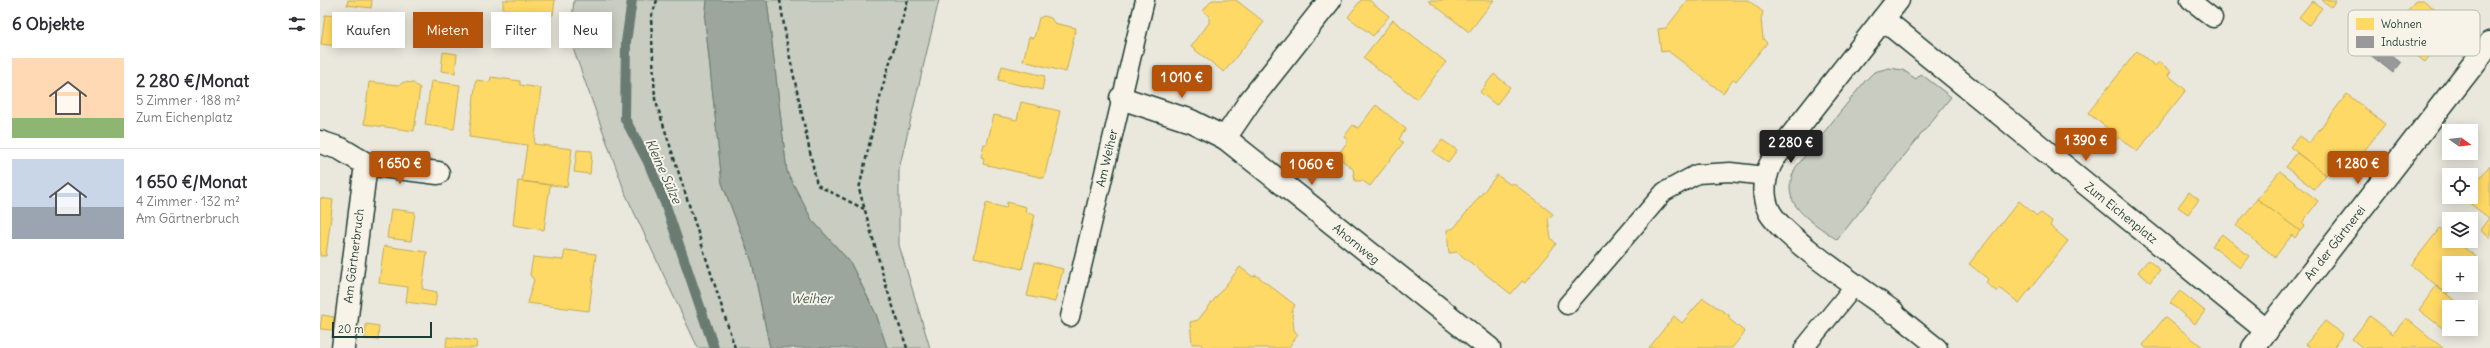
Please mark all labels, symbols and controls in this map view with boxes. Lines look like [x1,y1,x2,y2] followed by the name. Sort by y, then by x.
[2348,10,2480,56] legend
[332,12,405,48] chip: Kaufen
[413,12,483,48] chip: Mieten
[491,12,551,48] chip: Filter
[559,12,612,48] chip: Neu
[12,13,85,35] text: 6 Objekte
[286,13,308,35] icon: filters
[2381,17,2422,31] text: Wohnen
[2381,35,2427,49] text: Industrie
[1145,65,1219,99] pin: 1 010 €
[1161,69,1203,86] text: 1 010 €
[136,70,249,92] text: 2 280 €/Monat
[44,74,92,122] icon: home
[136,92,241,109] text: 5 Zimmer · 188 m²
[136,109,233,126] text: Zum Eichenplatz
[2442,124,2478,160] north arrow
[2442,124,2478,336] map controls
[1093,127,1120,188] street label: Am Weiher
[2049,128,2123,162] pin: 1 390 €
[1754,130,1828,164] pin: 2 280 €
[2064,132,2108,149] text: 1 390 €
[1769,134,1813,151] text: 2 280 €
[642,136,686,207] water label: Kleine Sülze
[363,151,437,185] pin: 1 650 €
[2321,151,2395,185] pin: 1 280 €
[1275,152,1349,186] pin: 1 060 €
[378,155,422,172] text: 1 650 €
[2337,155,2379,172] text: 1 280 €
[1290,156,1334,173] text: 1 060 €
[2442,168,2478,204] button: locate
[136,171,247,193] text: 1 650 €/Monat
[44,175,92,223] icon: home
[2082,179,2161,247] street label: Zum Eichenplatz
[136,193,240,210] text: 4 Zimmer · 132 m²
[2301,202,2368,283] street label: An der Gärtnerei
[340,208,367,304] street label: Am Gärtnerbruch
[136,210,239,227] text: Am Gärtnerbruch
[2442,212,2478,248] button: layers
[1330,220,1383,267] street label: Ahornweg
[2442,256,2478,292] button: +
[790,290,833,307] water label: Weiher
[2442,300,2478,336] button: −
[332,320,432,339] scale bar
[338,322,364,336] text: 20 m

